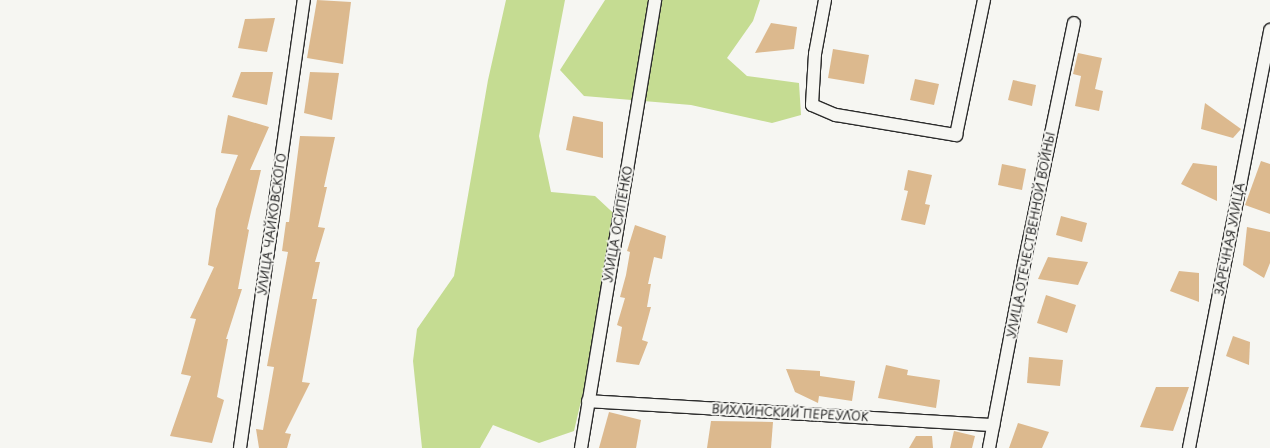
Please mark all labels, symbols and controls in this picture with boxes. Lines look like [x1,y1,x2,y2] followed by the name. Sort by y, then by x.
[1004,130,1058,340] street label: УЛИЦА ОТЕЧЕСТВЕННОЙ ВОЙНЫ
[255,152,289,296] street label: УЛИЦА ЧАЙКОВСКОГО
[601,164,635,284] street label: УЛИЦА ОСИПЕНКО
[1212,181,1248,297] street label: ЗАРЕЧНАЯ УЛИЦА
[711,402,869,424] street label: ВИХЛИНСКИЙ ПЕРЕУЛОК

